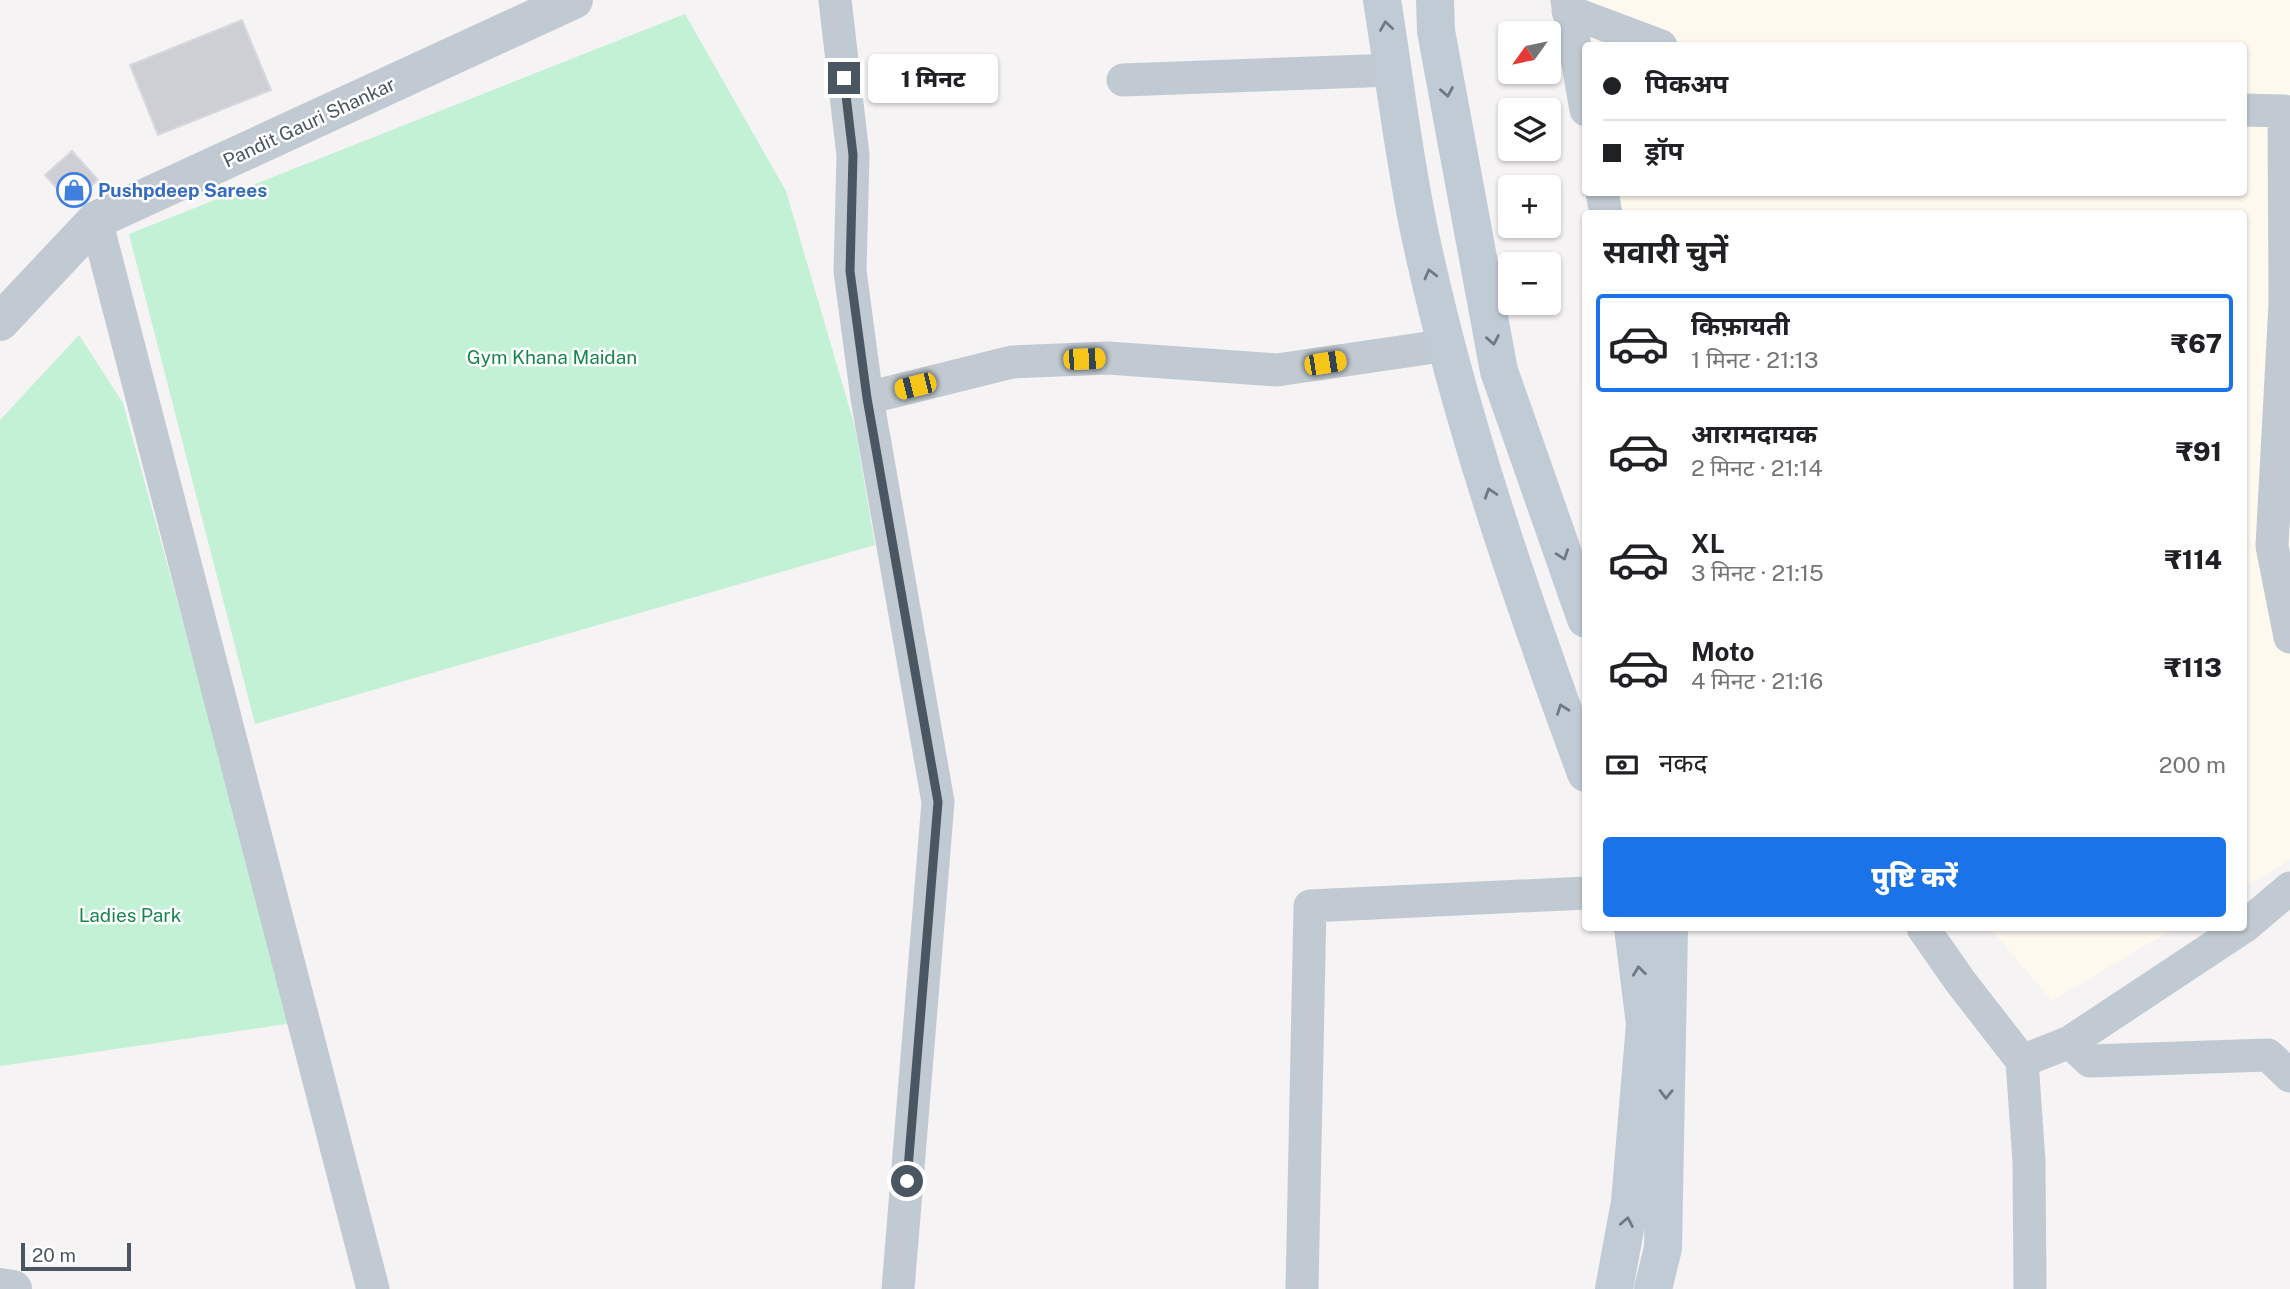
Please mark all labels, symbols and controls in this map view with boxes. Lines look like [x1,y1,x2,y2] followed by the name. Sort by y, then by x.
[1379,20,1394,32] one-way arrow
[1498,21,1561,84] north arrow
[1498,21,1561,315] map controls
[868,54,998,102] callout: 1 मिनट
[828,62,860,94] route end
[901,65,965,92] text: 1 मिनट
[1645,68,1728,99] text: पिकअप
[219,72,399,172] street label: Pandit Gauri Shankar
[1439,86,1454,98] one-way arrow
[1498,98,1561,161] button: layers
[1645,135,1683,166] text: ड्रॉप
[55,171,93,209] shop icon: Pushpdeep Sarees
[1498,175,1561,238] button: +
[98,179,267,201] place label: Pushpdeep Sarees
[1603,233,1728,270] text: सवारी चुनें
[1498,252,1561,315] button: −
[1424,268,1438,280] one-way arrow
[1691,310,1790,341] text: किफ़ायती
[1607,312,1670,375] icon: car
[2171,328,2222,359] text: ₹67
[1485,334,1500,345] one-way arrow
[467,346,637,368] park label: Gym Khana Maidan
[1691,346,1818,373] text: 1 मिनट · 21:13
[1063,348,1106,370] car
[1303,349,1348,377] car
[893,371,938,401] car
[1691,418,1817,449] text: आरामदायक
[1607,420,1670,483] icon: car
[2176,436,2222,467] text: ₹91
[1691,454,1823,481] text: 2 मिनट · 21:14
[1483,488,1498,500] one-way arrow
[1607,528,1670,591] icon: car
[1691,528,1725,559] text: XL
[2164,544,2222,575] text: ₹114
[1555,549,1569,561] one-way arrow
[1691,559,1824,586] text: 3 मिनट · 21:15
[1607,636,1670,699] icon: car
[1691,636,1754,667] text: Moto
[2164,652,2222,683] text: ₹113
[1691,667,1823,694] text: 4 मिनट · 21:16
[1556,703,1570,715] one-way arrow
[1603,746,1641,784] icon: cash
[1659,747,1707,778] text: नकद
[2159,751,2226,778] text: 200 m
[1603,837,2226,917] button: पुष्टि करें
[79,904,182,926] park label: Ladies Park
[1631,965,1646,977] one-way arrow
[1658,1088,1673,1099] one-way arrow
[891,1165,923,1197] route start
[1618,1216,1633,1228] one-way arrow
[21,1240,131,1272] scale bar
[32,1244,76,1266] text: 20 m

